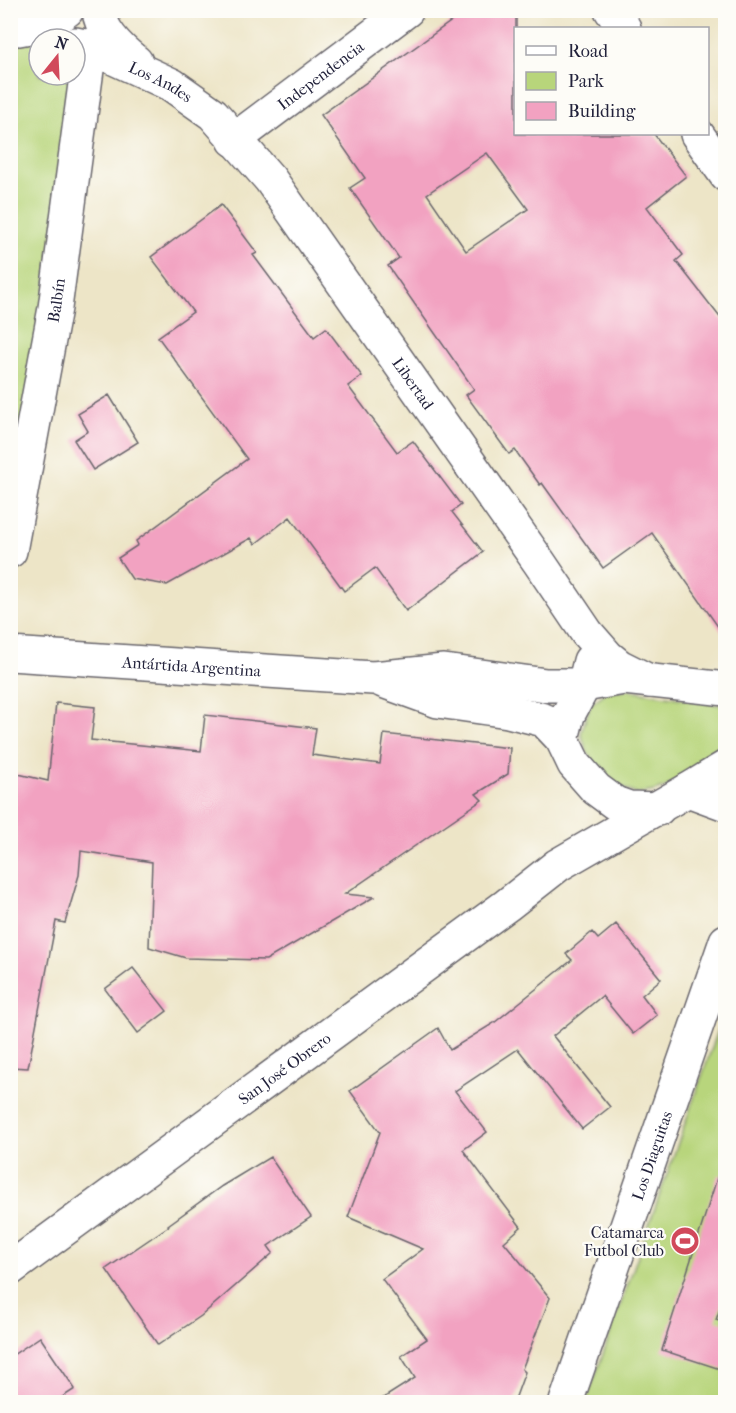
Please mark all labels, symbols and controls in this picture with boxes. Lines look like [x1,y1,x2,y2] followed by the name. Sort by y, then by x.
[27,27,87,87] north arrow
[514,27,709,135] legend
[53,32,71,54] text: N
[273,36,368,114] street label: Independencia
[568,41,608,62] text: Road
[126,57,196,106] street label: Los Andes
[568,71,605,92] text: Park
[568,101,636,122] text: Building
[43,276,69,324] street label: Balbín
[389,354,438,413] street label: Libertad
[120,652,262,680] street label: Antártida Argentina
[234,1028,334,1108] street label: San José Obrero
[627,1108,676,1203] street label: Los Diaguitas
[584,1223,665,1260] place label: Catamarca Futbol Club
[669,1225,701,1257] sports icon: Catamarca Futbol Club

